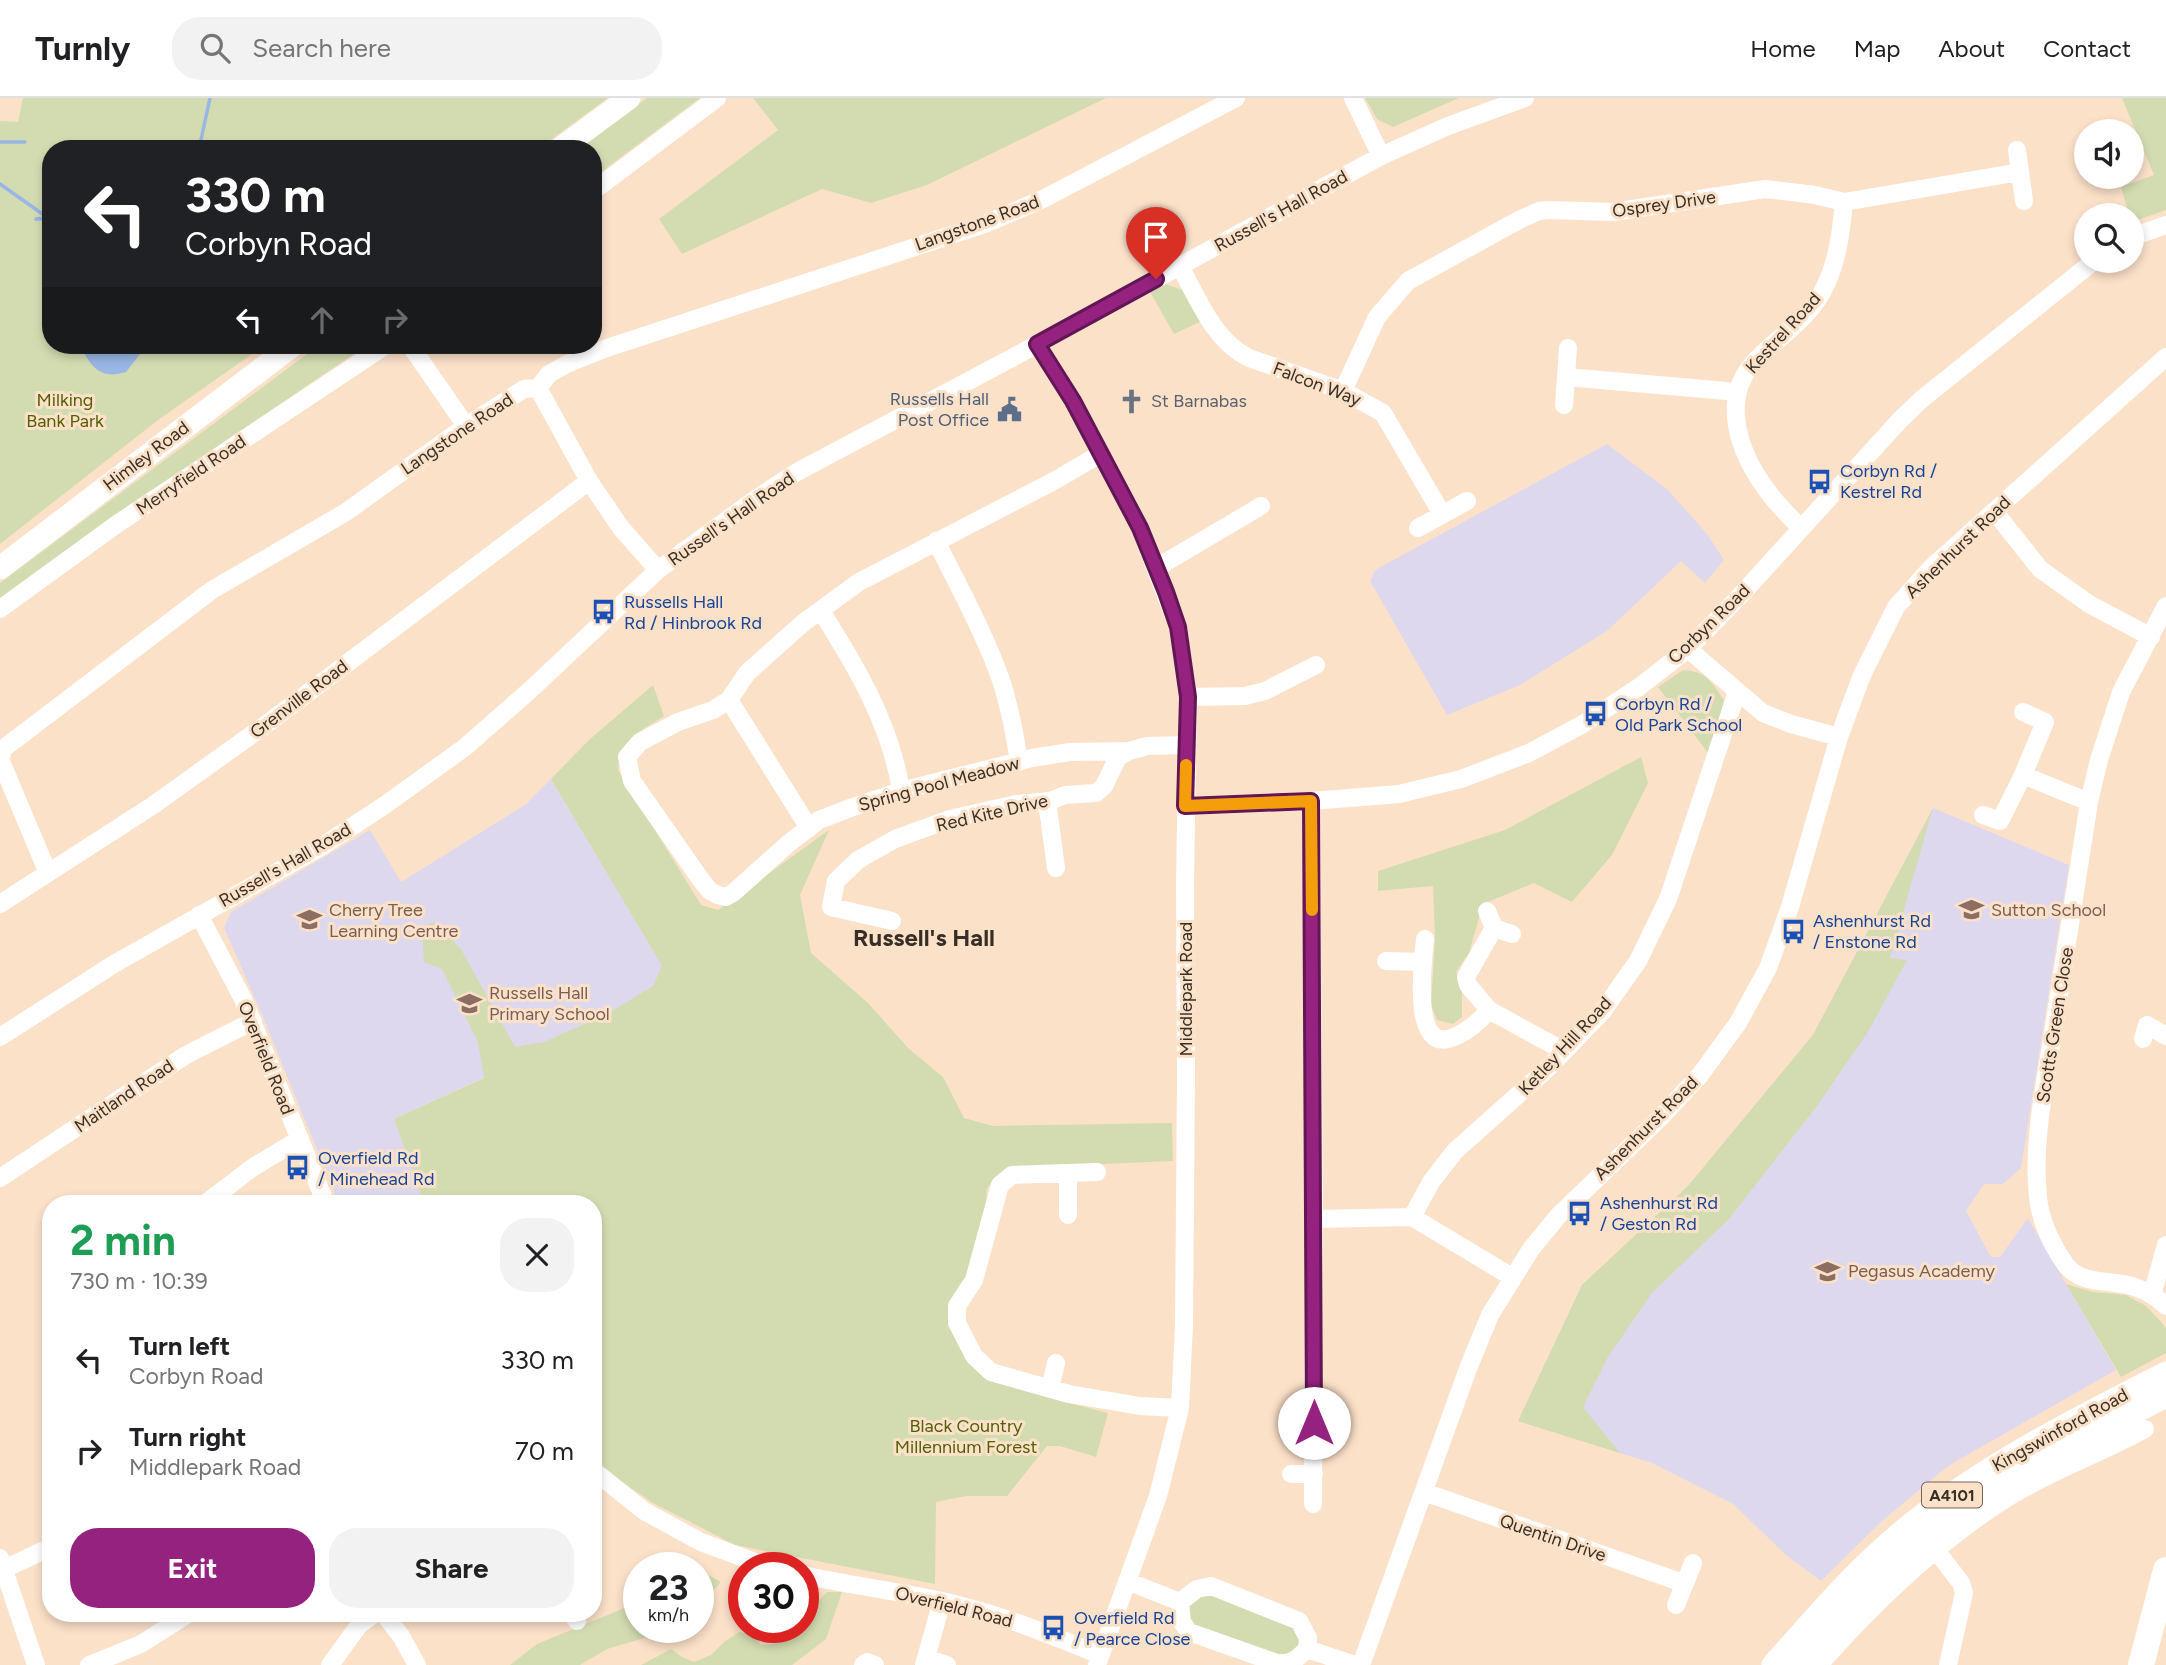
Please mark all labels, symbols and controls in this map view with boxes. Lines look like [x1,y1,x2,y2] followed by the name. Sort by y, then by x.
[172,17,662,80] search box
[35,29,130,68] text: Turnly
[196,29,234,67] icon: search
[252,32,391,64] text: Search here
[1750,34,1816,63] text: Home
[1854,34,1900,63] text: Map
[1938,34,2005,63] text: About
[2043,34,2131,63] text: Contact
[2074,119,2144,273] map controls
[2074,119,2144,189] button: sound
[185,165,326,224] text: 330 m
[1211,165,1351,257] street label: Russell's Hall Road
[70,168,161,259] icon: left
[1611,186,1717,222] street label: Osprey Drive
[912,190,1042,256] street label: Langstone Road
[2074,203,2144,273] button: search
[1126,207,1186,279] pin
[1137,218,1175,256] icon: arrive
[185,225,372,263] text: Corbyn Road
[1741,288,1825,378] street label: Kestrel Road
[230,301,268,339] icon: left
[303,301,341,339] icon: ahead
[376,301,414,339] icon: right
[1270,357,1365,411] street label: Falcon Way
[1117,387,1145,415] church icon: St Barnabas
[397,388,517,480] street label: Langstone Road
[890,388,989,431] place label: Russells Hall Post Office
[26,389,104,432] park label: Milking Bank Park
[1151,390,1247,412] place label: St Barnabas
[995,395,1023,423] public building icon: Russells Hall Post Office
[99,417,193,495] street label: Himley Road
[132,430,250,520] street label: Merryfield Road
[1840,460,1937,503] place label: Corbyn Rd / Kestrel Rd
[664,467,798,571] street label: Russell's Hall Road
[1806,467,1834,495] bus stop icon: Corbyn Rd / Kestrel Rd
[1901,491,2015,603] street label: Ashenhurst Road
[1664,580,1754,668] street label: Corbyn Road
[624,591,762,634] place label: Russells Hall Rd / Hinbrook Rd
[590,598,618,626] bus stop icon: Russells Hall Rd / Hinbrook Rd
[246,655,352,743] street label: Grenville Road
[1615,693,1742,736] place label: Corbyn Rd / Old Park School
[1581,700,1609,728] bus stop icon: Corbyn Rd / Old Park School
[856,752,1022,816] street label: Spring Pool Meadow
[934,789,1050,837] street label: Red Kite Drive
[215,818,355,912] street label: Russell's Hall Road
[1957,896,1985,924] school or university icon: Sutton School
[329,899,458,942] place label: Cherry Tree Learning Centre
[1991,899,2106,921] place label: Sutton School
[295,906,323,934] school or university icon: Cherry Tree Learning Centre
[1813,910,1931,953] place label: Ashenhurst Rd / Enstone Rd
[1779,917,1807,945] bus stop icon: Ashenhurst Rd / Enstone Rd
[1175,922,1197,1056] street label: Middlepark Road
[853,923,995,952] district label: Russell's Hall
[2032,945,2078,1104] street label: Scotts Green Close
[489,982,610,1025] place label: Russells Hall Primary School
[455,989,483,1017] school or university icon: Russells Hall Primary School
[1514,992,1616,1100] street label: Ketley Hill Road
[233,998,299,1118] street label: Overfield Road
[70,1055,178,1137] street label: Maitland Road
[1590,1072,1702,1184] street label: Ashenhurst Road
[318,1147,435,1190] place label: Overfield Rd / Minehead Rd
[284,1154,312,1182] bus stop icon: Overfield Rd / Minehead Rd
[1600,1192,1718,1235] place label: Ashenhurst Rd / Geston Rd
[1566,1199,1594,1227] bus stop icon: Ashenhurst Rd / Geston Rd
[70,1215,176,1266] text: 2 min
[500,1218,574,1292] button: close
[1814,1257,1842,1285] school or university icon: Pegasus Academy
[1848,1260,1996,1282] place label: Pegasus Academy
[70,1267,208,1295] text: 730 m · 10:39
[129,1330,230,1362] text: Turn left
[70,1341,108,1379] icon: left
[500,1344,574,1376] text: 330 m
[129,1362,263,1390] text: Corbyn Road
[1988,1384,2132,1476] street label: Kingswinford Road
[1277,1386,1351,1460] position arrow
[895,1415,1037,1458] park label: Black Country Millennium Forest
[129,1421,246,1453] text: Turn right
[70,1432,108,1470] icon: right
[515,1435,574,1467] text: 70 m
[129,1453,301,1481] text: Middlepark Road
[1922,1483,1982,1508] road number: A4101
[1497,1510,1609,1567] street label: Quentin Drive
[70,1528,315,1608] button: Exit
[329,1528,574,1608] button: Share
[728,1552,819,1643] speed limit sign: 30
[649,1567,688,1609] text: 23
[893,1582,1015,1632] street label: Overfield Road
[648,1604,689,1626] text: km/h
[1074,1607,1191,1650] place label: Overfield Rd / Pearce Close
[1040,1614,1068,1642] bus stop icon: Overfield Rd / Pearce Close

